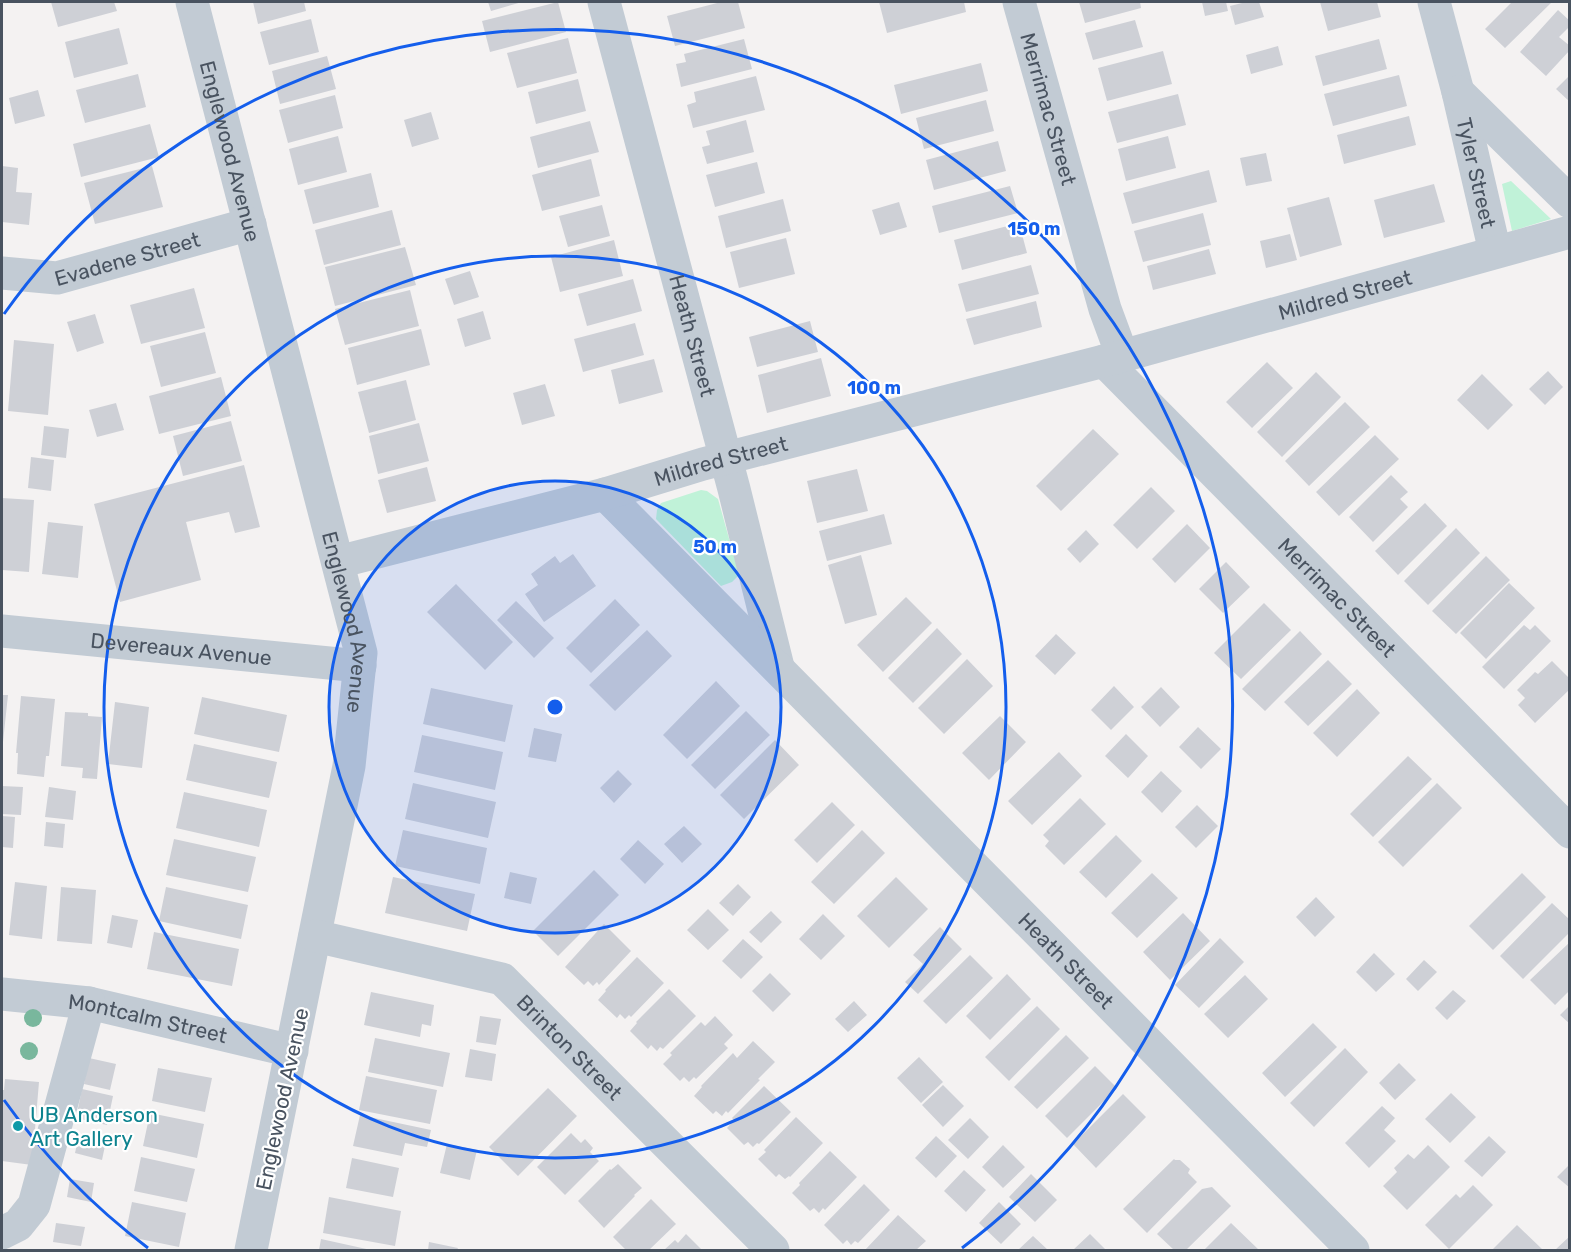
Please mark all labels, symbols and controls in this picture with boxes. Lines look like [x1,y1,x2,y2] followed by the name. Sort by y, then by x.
[1016,30,1082,188] street label: Merrimac Street
[195,58,266,244] street label: Englewood Avenue
[1452,115,1502,230] street label: Tyler Street
[1007,218,1061,240] text: 150 m
[52,226,203,291] street label: Evadene Street
[1275,264,1414,325] street label: Mildred Street
[665,272,721,399] street label: Heath Street
[847,377,901,399] text: 100 m
[651,430,790,491] street label: Mildred Street
[317,528,373,714] street label: Englewood Avenue
[1273,532,1402,662] street label: Merrimac Street
[693,536,737,558] text: 50 m
[89,627,273,670] street label: Devereaux Avenue
[545,697,565,717] centre of rings
[1013,907,1119,1014] street label: Heath Street
[67,988,230,1048] street label: Montcalm Street
[512,989,628,1105] street label: Brinton Street
[250,1006,314,1192] street label: Englewood Avenue
[30,1102,158,1151] place label: UB Anderson Art Gallery
[11,1119,25,1133] marker: UB Anderson Art Gallery

